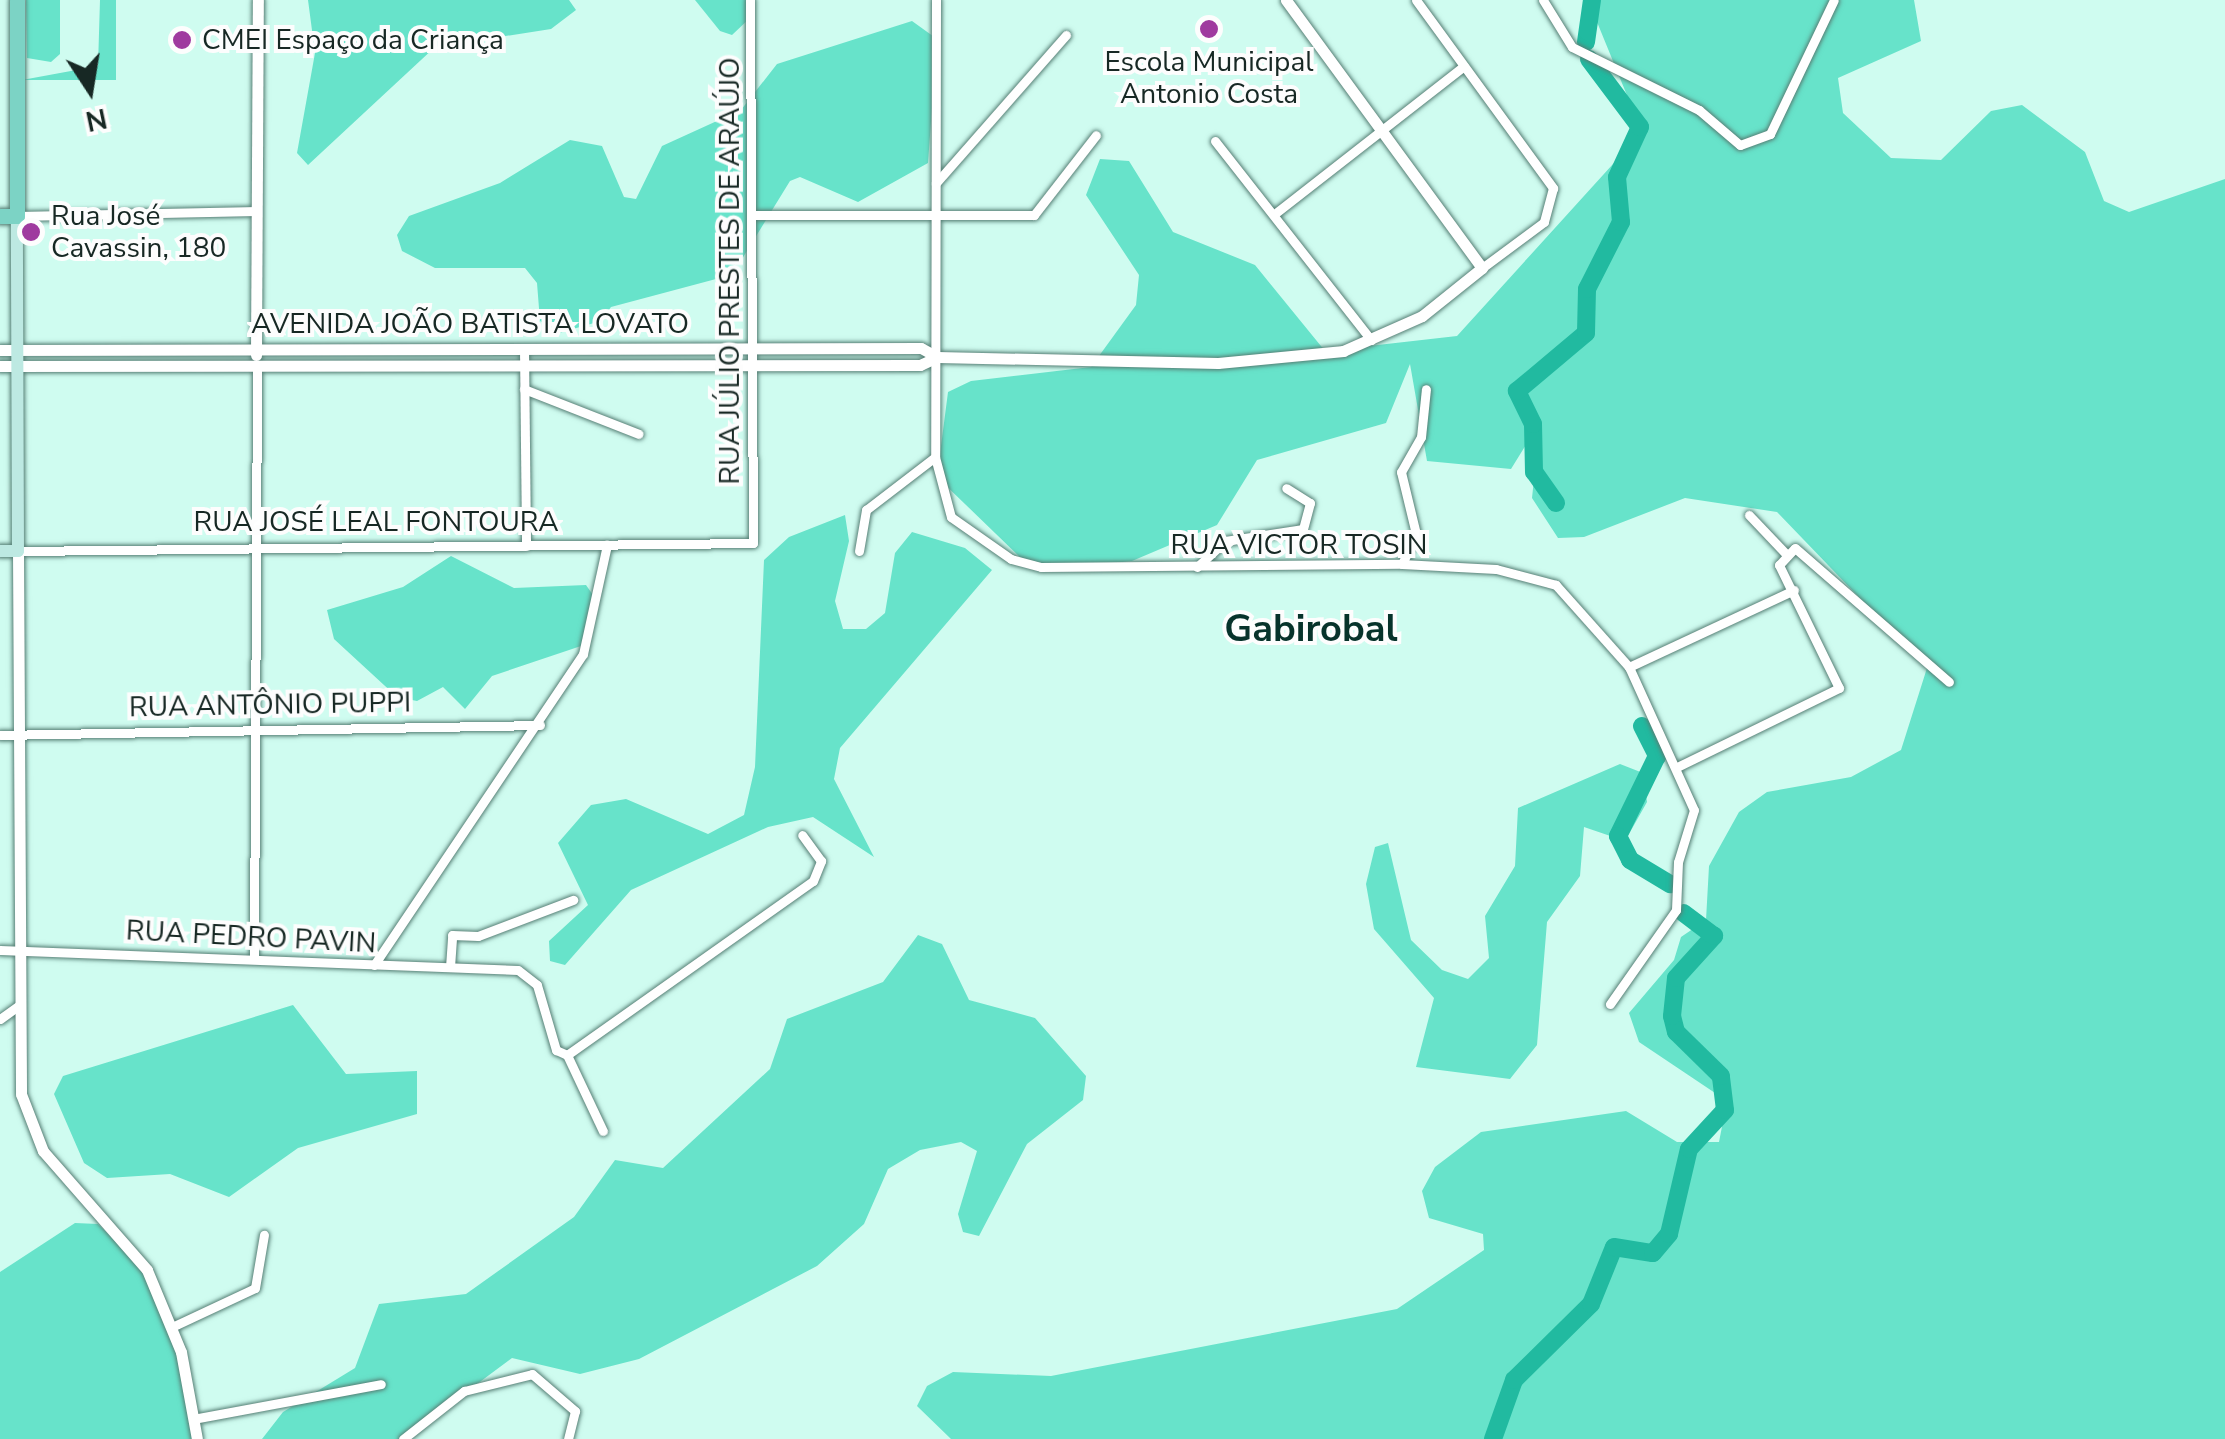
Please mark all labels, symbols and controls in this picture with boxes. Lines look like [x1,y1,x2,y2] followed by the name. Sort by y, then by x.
[1198,18,1220,40] marker: Escola Municipal Antonio Costa
[202,23,504,57] place label: CMEI Espaço da Criança
[171,29,193,51] marker: CMEI Espaço da Criança
[40,40,140,140] north arrow
[1104,45,1314,111] place label: Escola Municipal Antonio Costa
[713,57,747,485] street label: RUA JÚLIO PRESTES DE ARAÚJO
[82,99,110,140] text: N
[51,199,226,265] place label: Rua José Cavassin, 180
[20,221,42,243] marker: Rua José Cavassin, 180
[251,307,689,341] street label: AVENIDA JOÃO BATISTA LOVATO
[193,505,559,539] street label: RUA JOSÉ LEAL FONTOURA
[1171,528,1427,562] street label: RUA VICTOR TOSIN
[1224,606,1398,652] district label: Gabirobal
[129,686,411,724] street label: RUA ANTÔNIO PUPPI
[125,914,377,960] street label: RUA PEDRO PAVIN

